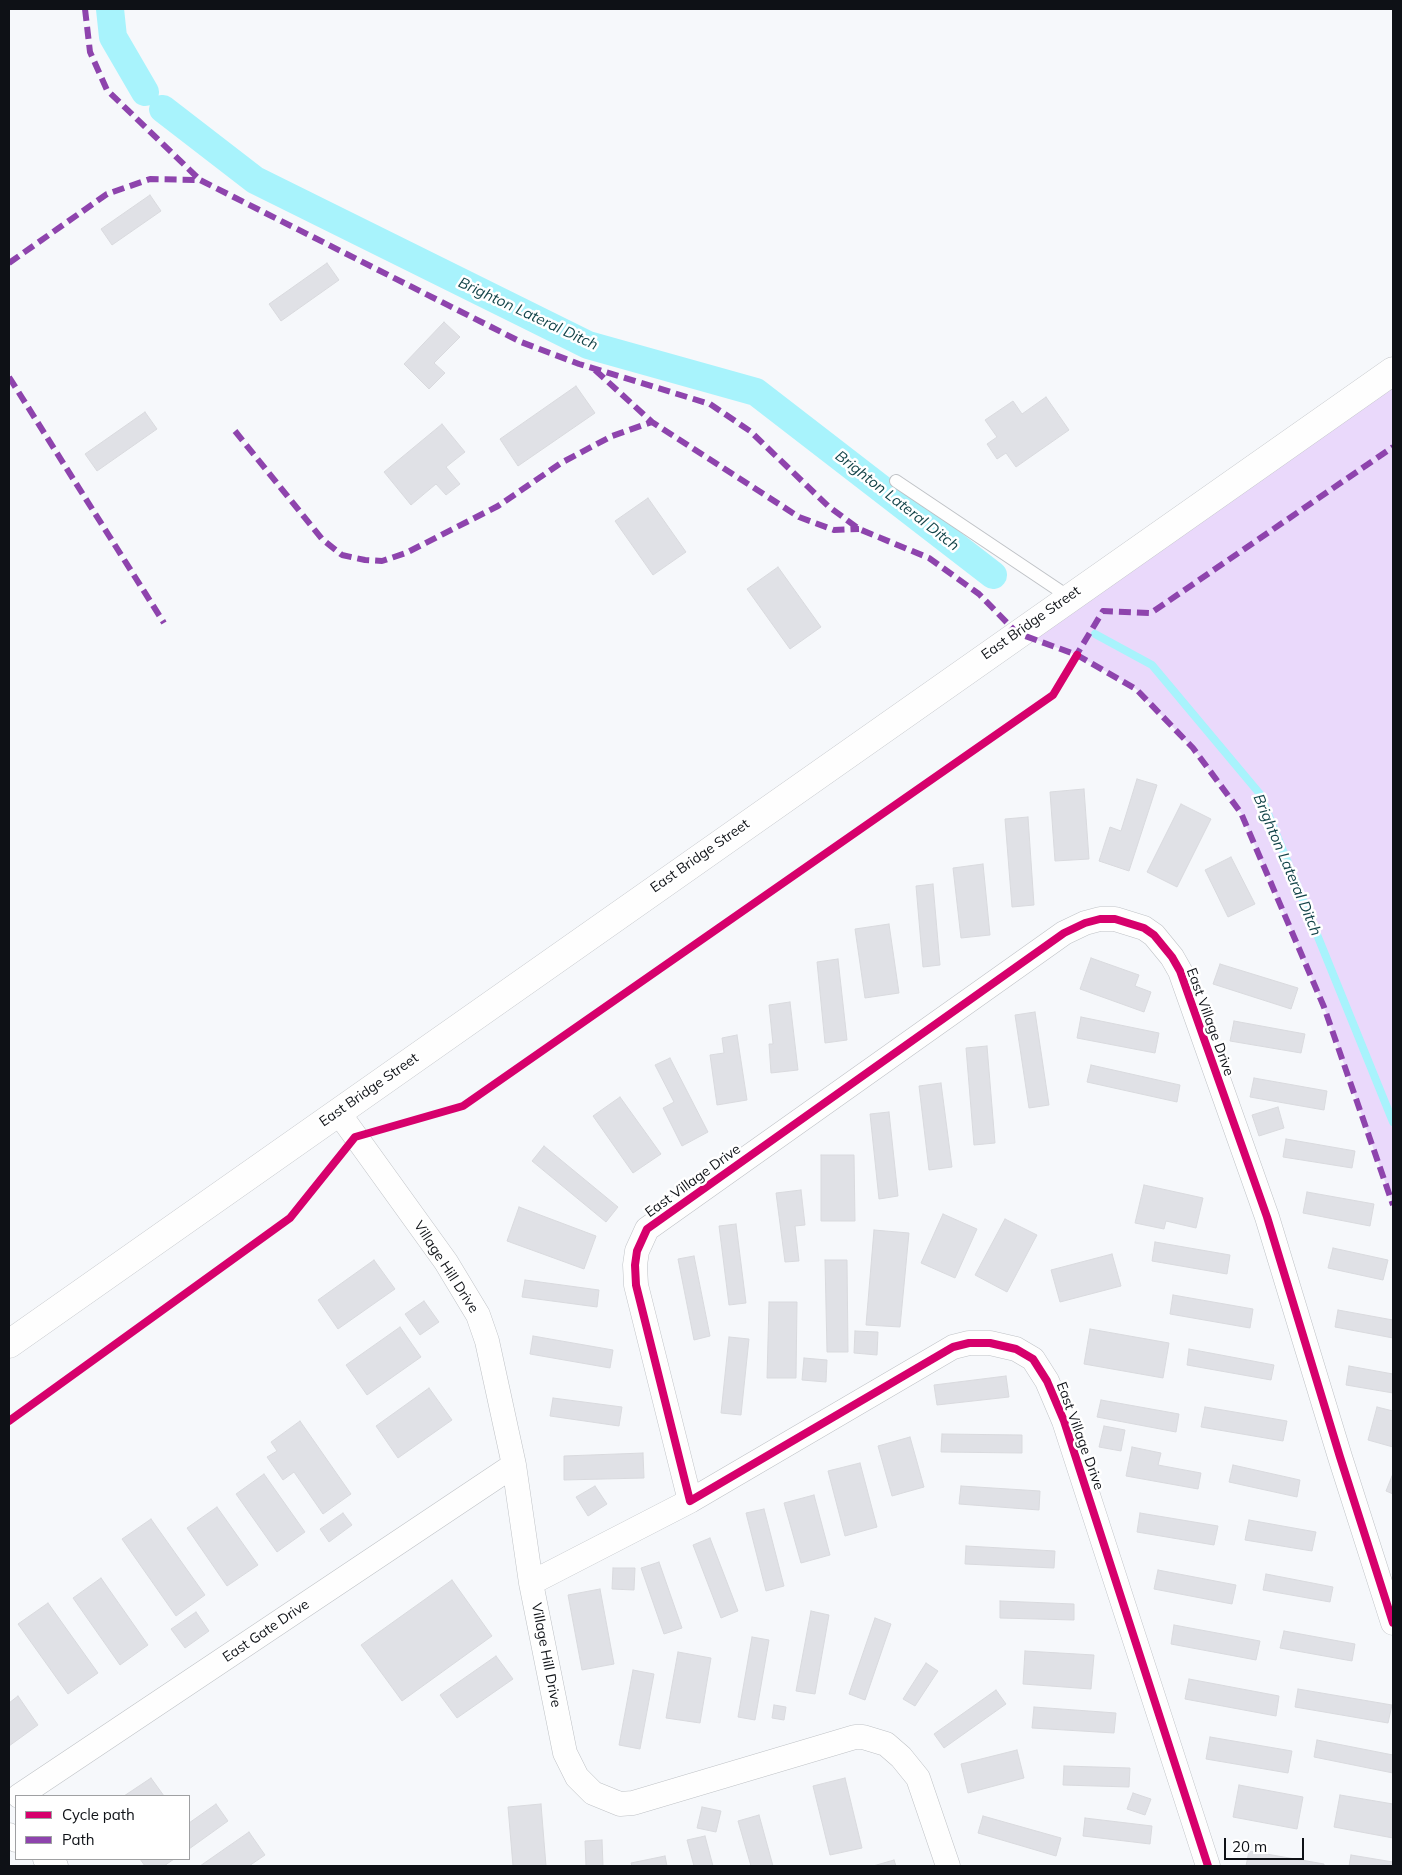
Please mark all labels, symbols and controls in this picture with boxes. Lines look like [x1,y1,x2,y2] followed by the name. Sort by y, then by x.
[455,274,601,354] water label: Brighton Lateral Ditch
[832,447,962,555] water label: Brighton Lateral Ditch
[978,583,1084,663] street label: East Bridge Street
[1249,792,1325,938] water label: Brighton Lateral Ditch
[647,816,753,896] street label: East Bridge Street
[1183,966,1237,1078] street label: East Village Drive
[316,1050,422,1130] street label: East Bridge Street
[642,1141,744,1221] street label: East Village Drive
[410,1218,482,1316] street label: Village Hill Drive
[1053,1380,1107,1492] street label: East Village Drive
[220,1596,312,1666] street label: East Gate Drive
[528,1601,564,1709] street label: Village Hill Drive
[15,1795,190,1860] legend
[62,1805,135,1824] text: Cycle path
[1227,1828,1307,1860] scale bar
[62,1830,94,1849] text: Path
[1232,1837,1267,1856] text: 20 m

